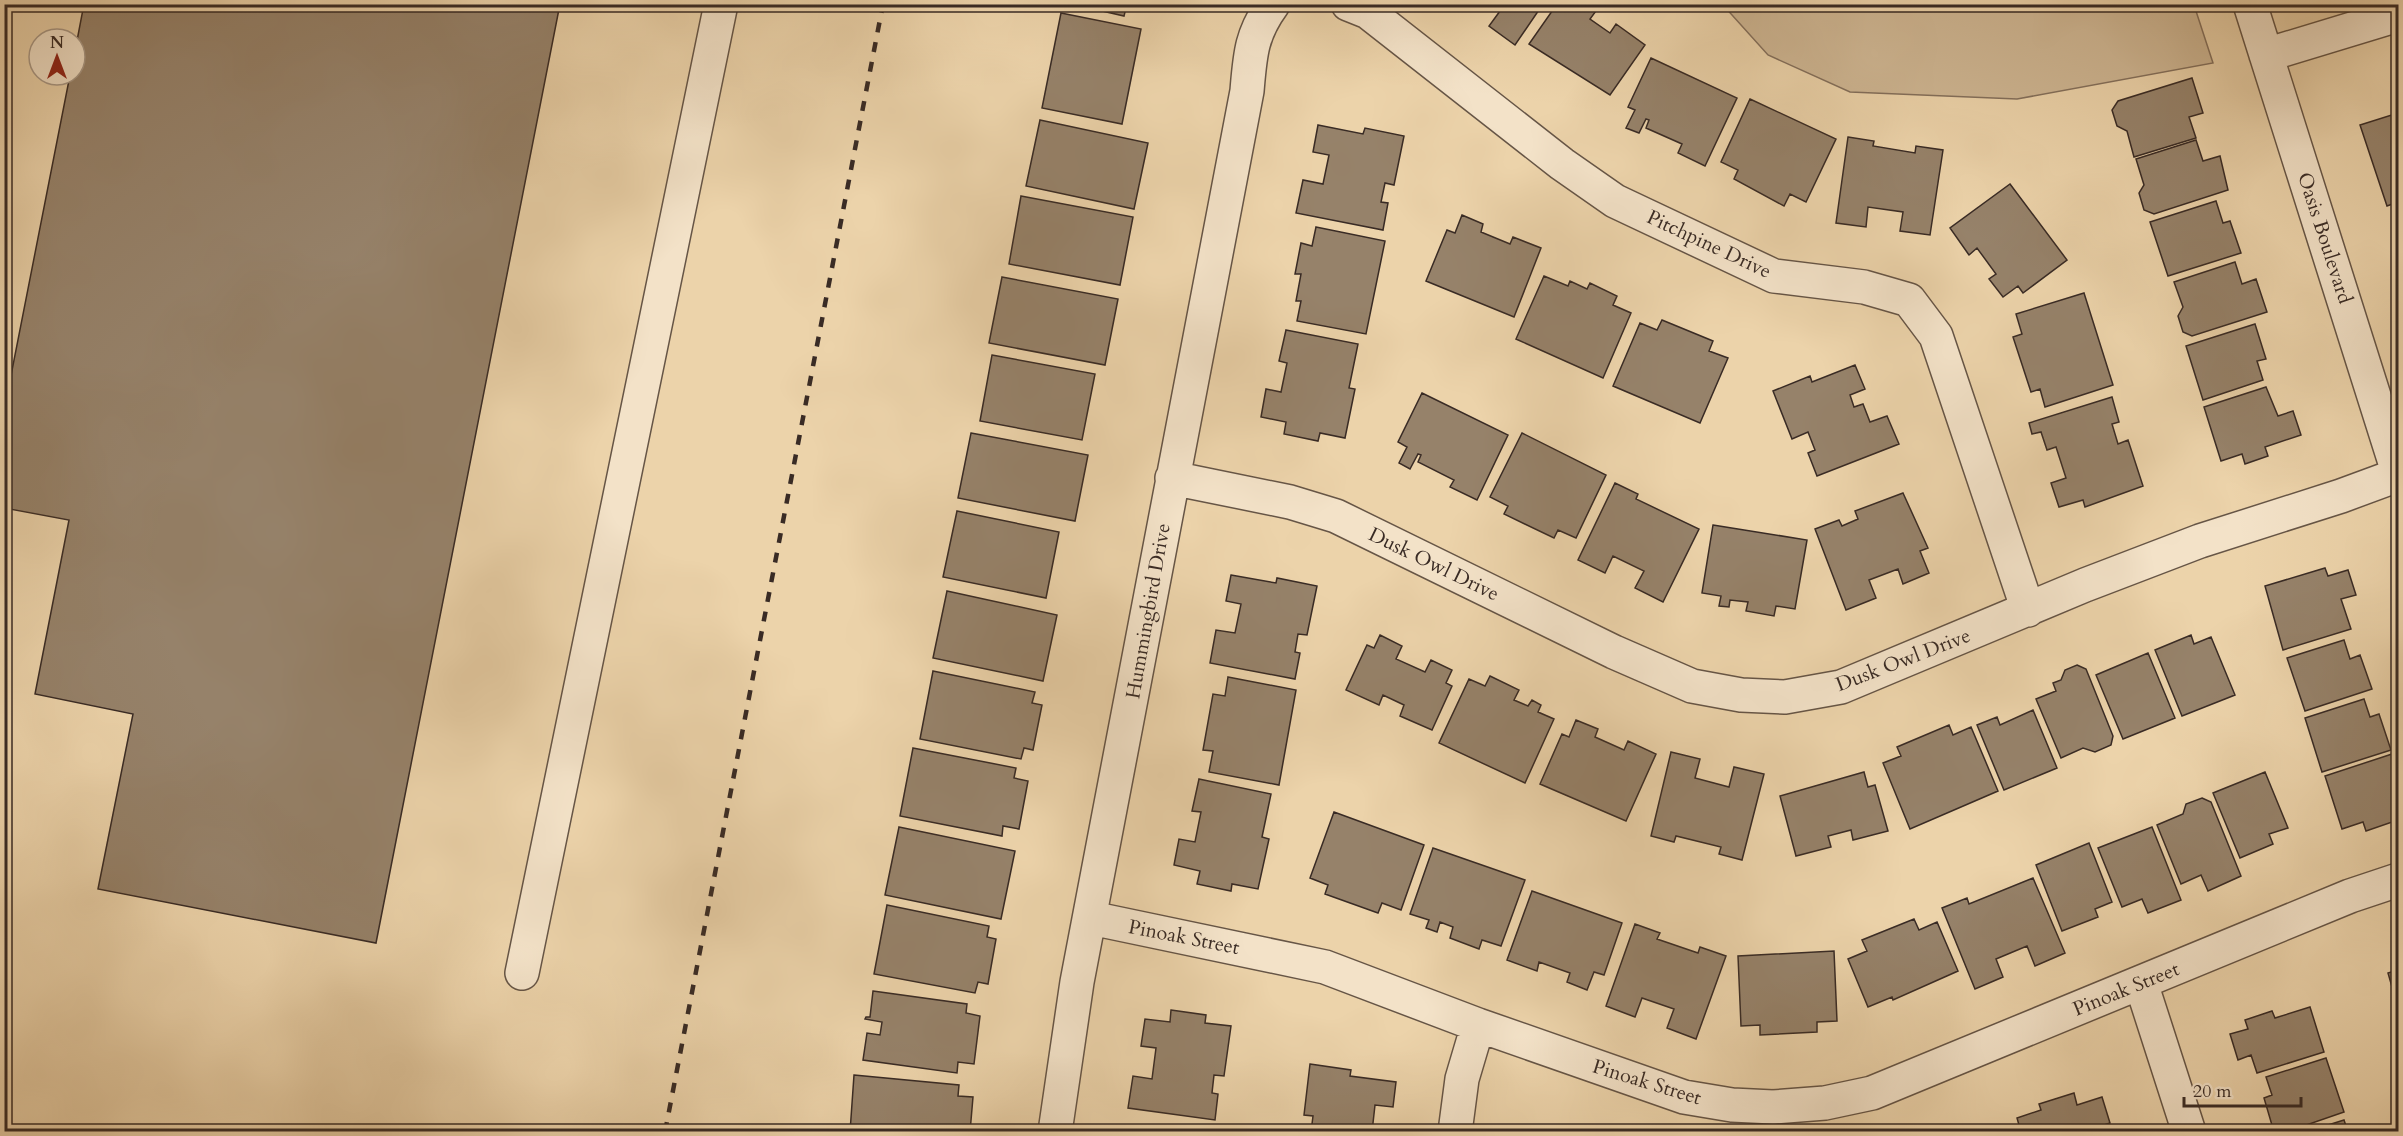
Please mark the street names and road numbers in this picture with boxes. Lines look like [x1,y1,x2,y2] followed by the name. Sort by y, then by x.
[2291,169,2359,307] street label: Oasis Boulevard
[1642,203,1776,285] street label: Pitchpine Drive
[1119,521,1177,701] street label: Hummingbird Drive
[1364,521,1504,607] street label: Dusk Owl Drive
[1832,622,1974,698] street label: Dusk Owl Drive
[1126,913,1242,961] street label: Pinoak Street
[2069,955,2184,1023] street label: Pinoak Street
[1589,1053,1705,1112] street label: Pinoak Street

